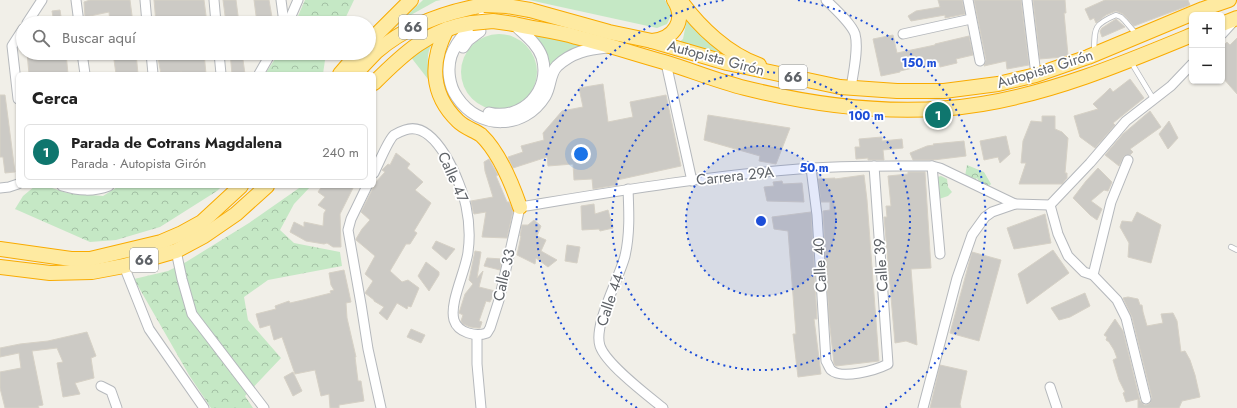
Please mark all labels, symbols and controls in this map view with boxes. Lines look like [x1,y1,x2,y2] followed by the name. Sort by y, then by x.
[1189,12,1225,84] map controls
[1189,12,1225,48] button: +
[399,15,427,39] road number: 66
[16,16,376,60] search box
[30,27,52,49] icon: search
[62,27,136,49] text: Buscar aquí
[665,34,767,82] street label: Autopista Girón
[994,44,1096,94] street label: Autopista Girón
[1189,48,1225,84] button: −
[901,54,937,72] text: 150 m
[779,65,807,89] road number: 66
[32,86,78,110] text: Cerca
[925,100,951,130] pin: 1
[848,107,884,125] text: 100 m
[71,132,282,154] text: Parada de Cotrans Magdalena
[43,143,49,162] text: 1
[322,143,359,162] text: 240 m
[571,144,591,164] your location
[432,148,474,206] street label: Calle 47
[71,154,206,173] text: Parada · Autopista Girón
[799,159,829,177] text: 50 m
[695,161,775,191] street label: Carrera 29A
[754,214,768,228] centre of rings
[808,237,832,293] street label: Calle 40
[868,238,894,292] street label: Calle 39
[487,247,521,303] street label: Calle 33
[130,248,158,272] road number: 66
[591,271,629,329] street label: Calle 44

